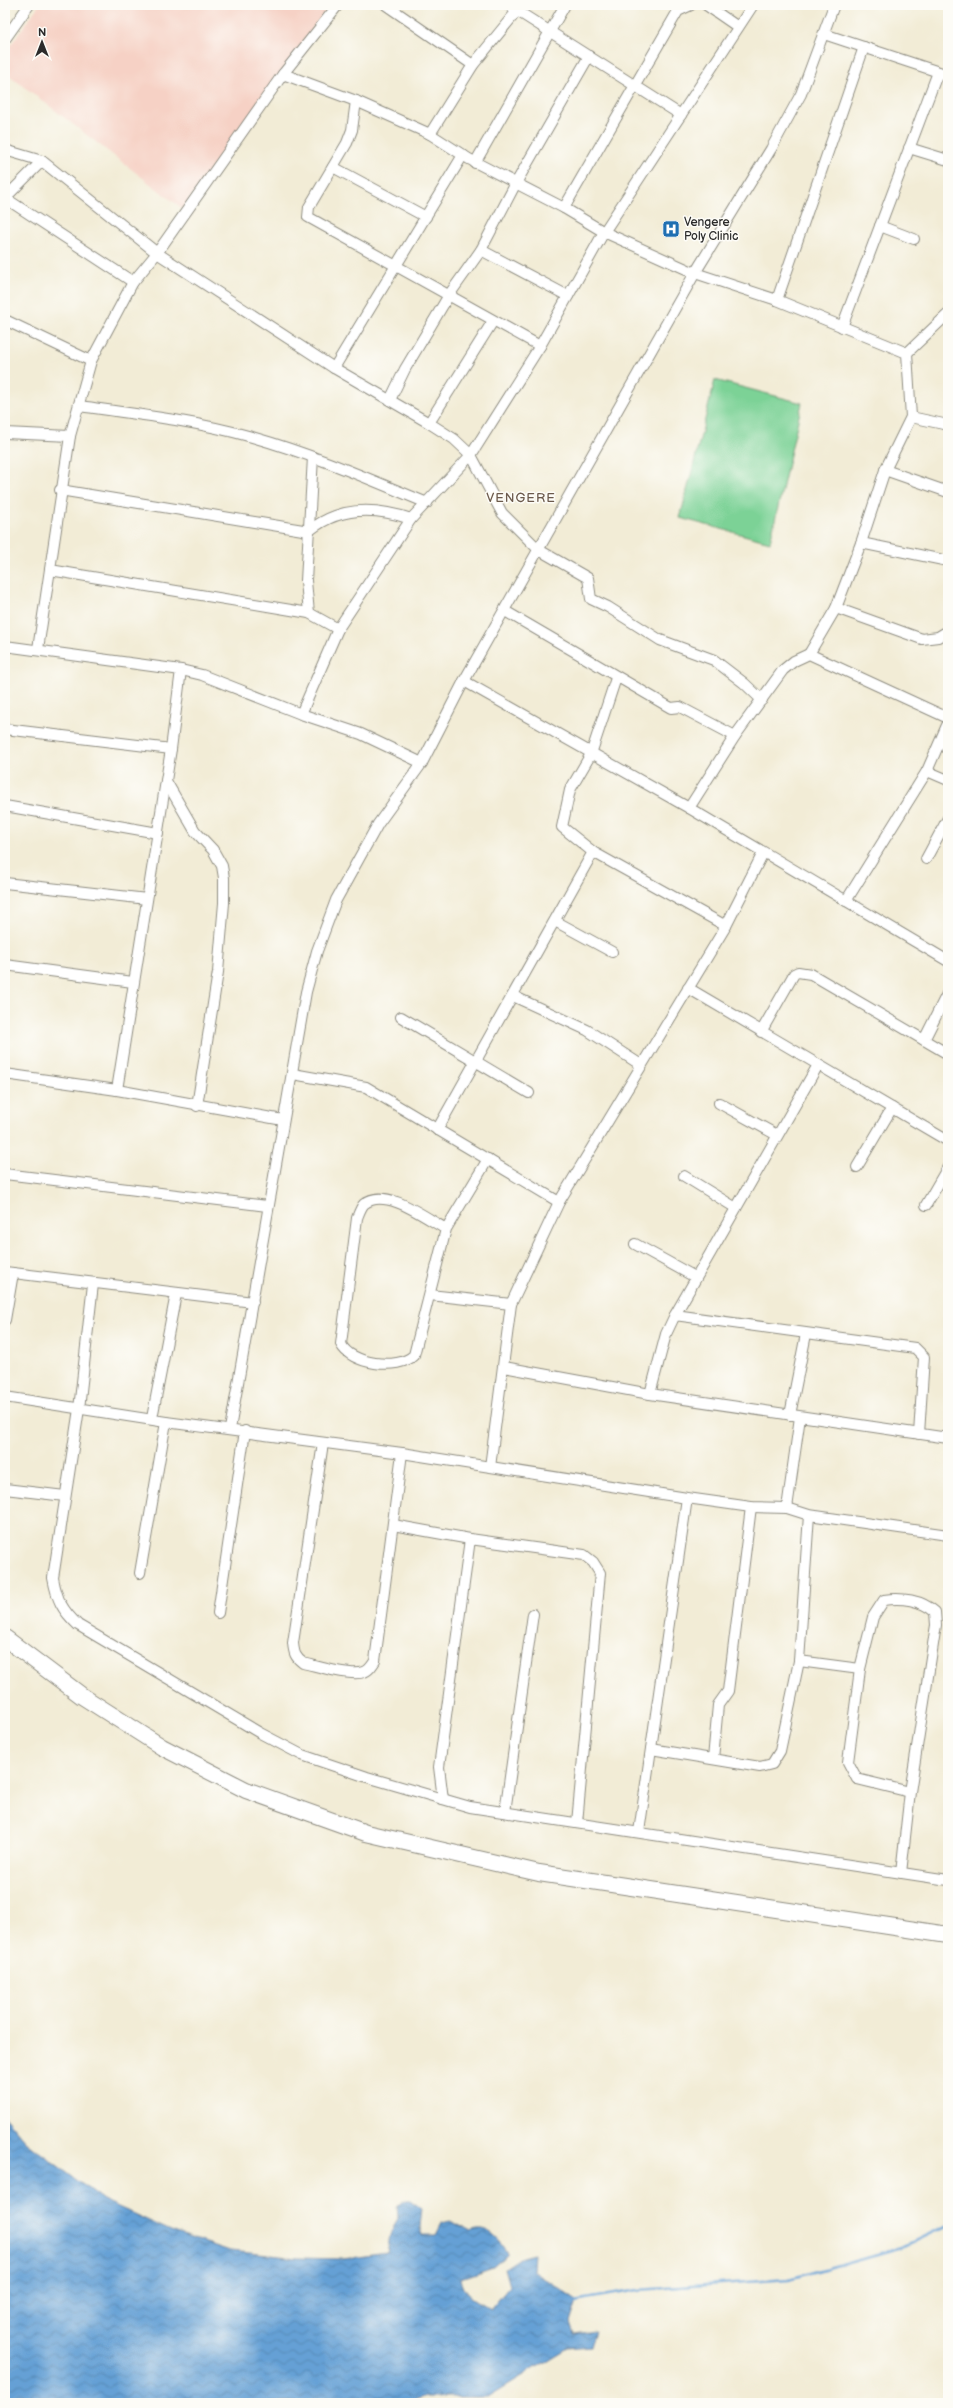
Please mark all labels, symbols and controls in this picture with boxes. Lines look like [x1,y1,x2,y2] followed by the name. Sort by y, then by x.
[22,22,62,62] north arrow
[38,26,46,39] text: N
[684,215,738,244] place label: Vengere Poly Clinic
[661,219,681,239] hospital icon: Vengere Poly Clinic
[486,490,556,506] district label: VENGERE

